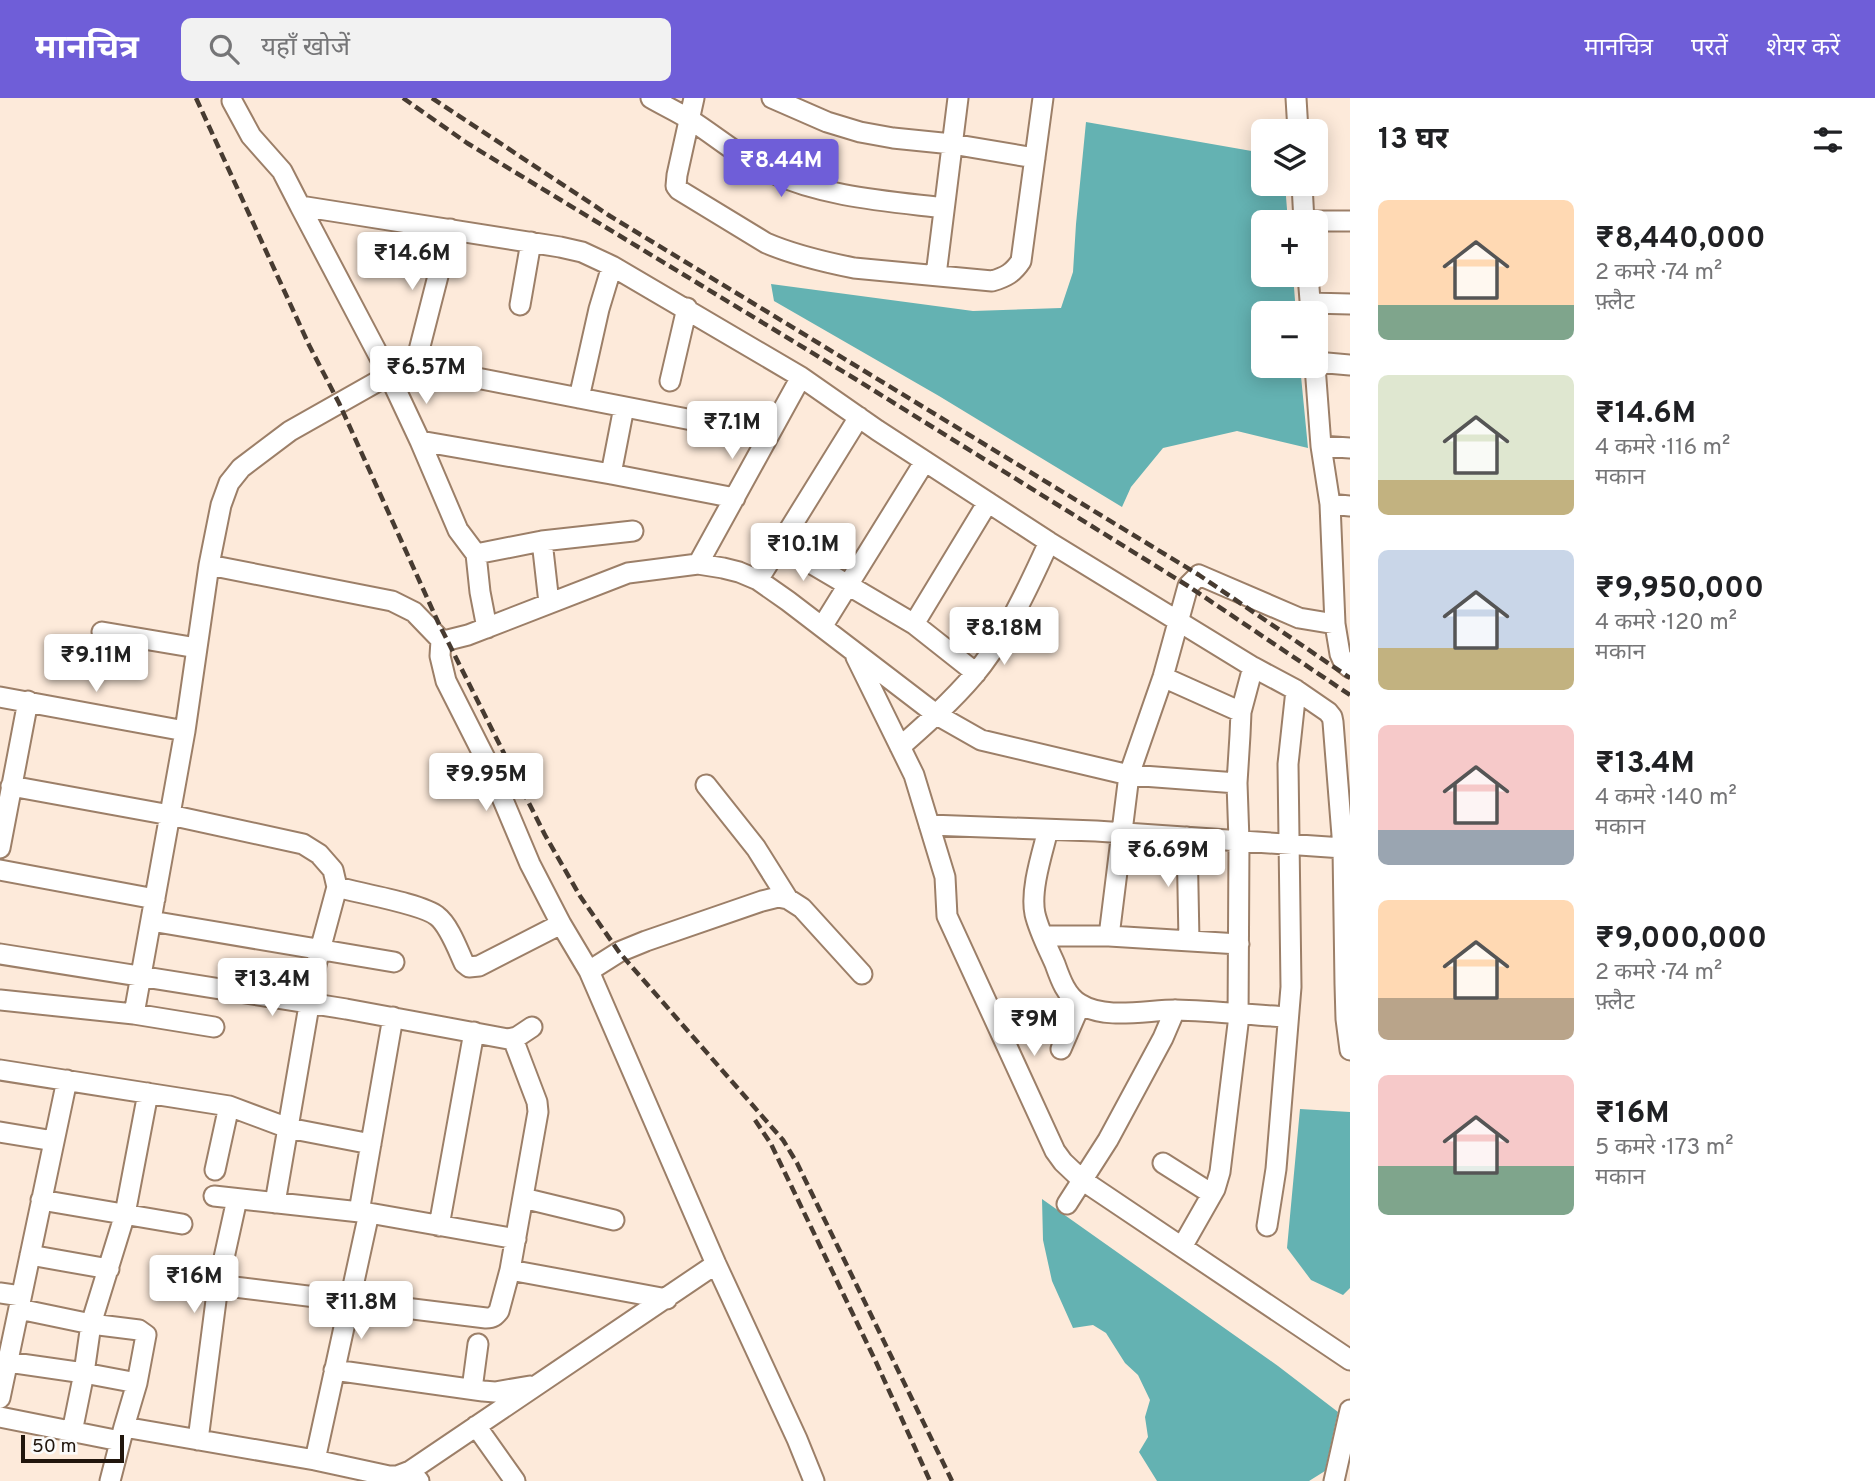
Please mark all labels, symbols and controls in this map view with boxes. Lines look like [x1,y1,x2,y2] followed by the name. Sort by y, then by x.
[181,18,671,81] search box
[35,29,139,71] text: मानचित्र
[205,30,243,68] icon: search
[261,32,350,65] text: यहाँ खोजें
[1584,34,1653,64] text: मानचित्र
[1691,34,1728,64] text: परतें
[1766,34,1840,64] text: शेयर करें
[1251,119,1328,378] map controls
[1251,119,1328,196] button: layers
[1809,121,1847,159] icon: filters
[1378,122,1448,159] text: 13 घर
[724,140,838,199] pin: ₹8.44M
[740,147,822,176] text: ₹8.44M
[1251,210,1328,287] button: +
[1595,221,1766,258] text: ₹8,440,000
[1434,228,1518,312] icon: home
[355,232,469,292] pin: ₹14.6M
[373,240,451,269] text: ₹14.6M
[1595,259,1722,288] text: 2 कमरे · 74 m²
[1595,289,1635,318] text: फ़्लैट
[1251,301,1328,378] button: −
[369,346,483,406] pin: ₹6.57M
[386,354,466,383] text: ₹6.57M
[1595,396,1696,433] text: ₹14.6M
[683,402,781,461] pin: ₹7.1M
[1434,403,1518,487] icon: home
[703,409,761,438] text: ₹7.1M
[1595,434,1730,463] text: 4 कमरे · 116 m²
[1595,464,1645,493] text: मकान
[746,524,860,583] pin: ₹10.1M
[767,531,839,560] text: ₹10.1M
[1595,571,1764,608] text: ₹9,950,000
[1434,578,1518,662] icon: home
[947,608,1061,667] pin: ₹8.18M
[1595,609,1737,638] text: 4 कमरे · 120 m²
[966,615,1042,644] text: ₹8.18M
[39,634,153,694] pin: ₹9.11M
[1595,639,1645,668] text: मकान
[60,642,132,671] text: ₹9.11M
[1595,746,1695,783] text: ₹13.4M
[1434,753,1518,837] icon: home
[429,754,543,813] pin: ₹9.95M
[445,761,527,790] text: ₹9.95M
[1595,784,1737,813] text: 4 कमरे · 140 m²
[1595,814,1645,843] text: मकान
[1111,830,1225,889] pin: ₹6.69M
[1127,837,1209,866] text: ₹6.69M
[1595,921,1767,958] text: ₹9,000,000
[1434,928,1518,1012] icon: home
[215,958,329,1018] pin: ₹13.4M
[1595,959,1722,988] text: 2 कमरे · 74 m²
[234,966,310,995] text: ₹13.4M
[1595,989,1635,1018] text: फ़्लैट
[1000,998,1068,1058] pin: ₹9M
[1010,1006,1058,1035] text: ₹9M
[1595,1096,1669,1133] text: ₹16M
[1434,1103,1518,1187] icon: home
[1595,1134,1734,1163] text: 5 कमरे · 173 m²
[1595,1164,1645,1193] text: मकान
[153,1256,235,1315] pin: ₹16M
[165,1263,223,1292] text: ₹16M
[304,1282,418,1341] pin: ₹11.8M
[325,1289,397,1318] text: ₹11.8M
[21,1432,124,1464] scale bar
[32,1435,77,1459] text: 50 m

